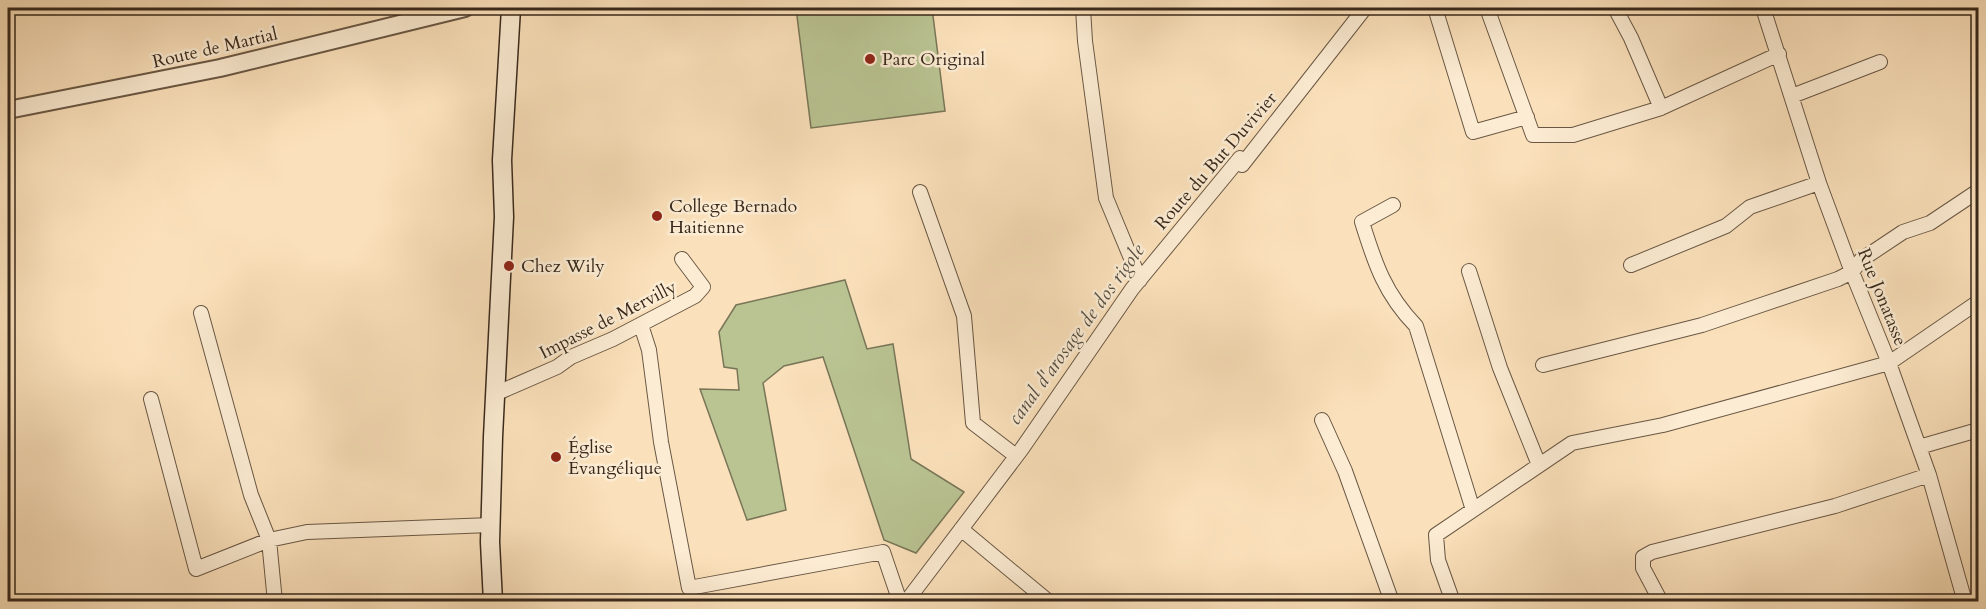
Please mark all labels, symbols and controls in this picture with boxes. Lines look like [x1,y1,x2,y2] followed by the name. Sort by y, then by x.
[150,21,280,75] street label: Route de Martial
[882,47,985,72] place label: Parc Original
[863,52,877,66] marker: Parc Original
[1149,86,1283,235] street label: Route du But Duvivier
[669,194,797,240] place label: College Bernado Haitienne
[650,209,664,223] marker: College Bernado Haitienne
[1001,238,1151,430] water label: canal d'arosage de dos rigole
[1851,245,1913,349] street label: Rue Jonatasse
[521,254,605,279] place label: Chez Wily
[502,259,516,273] marker: Chez Wily
[535,274,681,365] street label: Impasse de Mervilly
[568,435,662,481] place label: Église Évangélique
[549,450,563,464] marker: Église Évangélique

